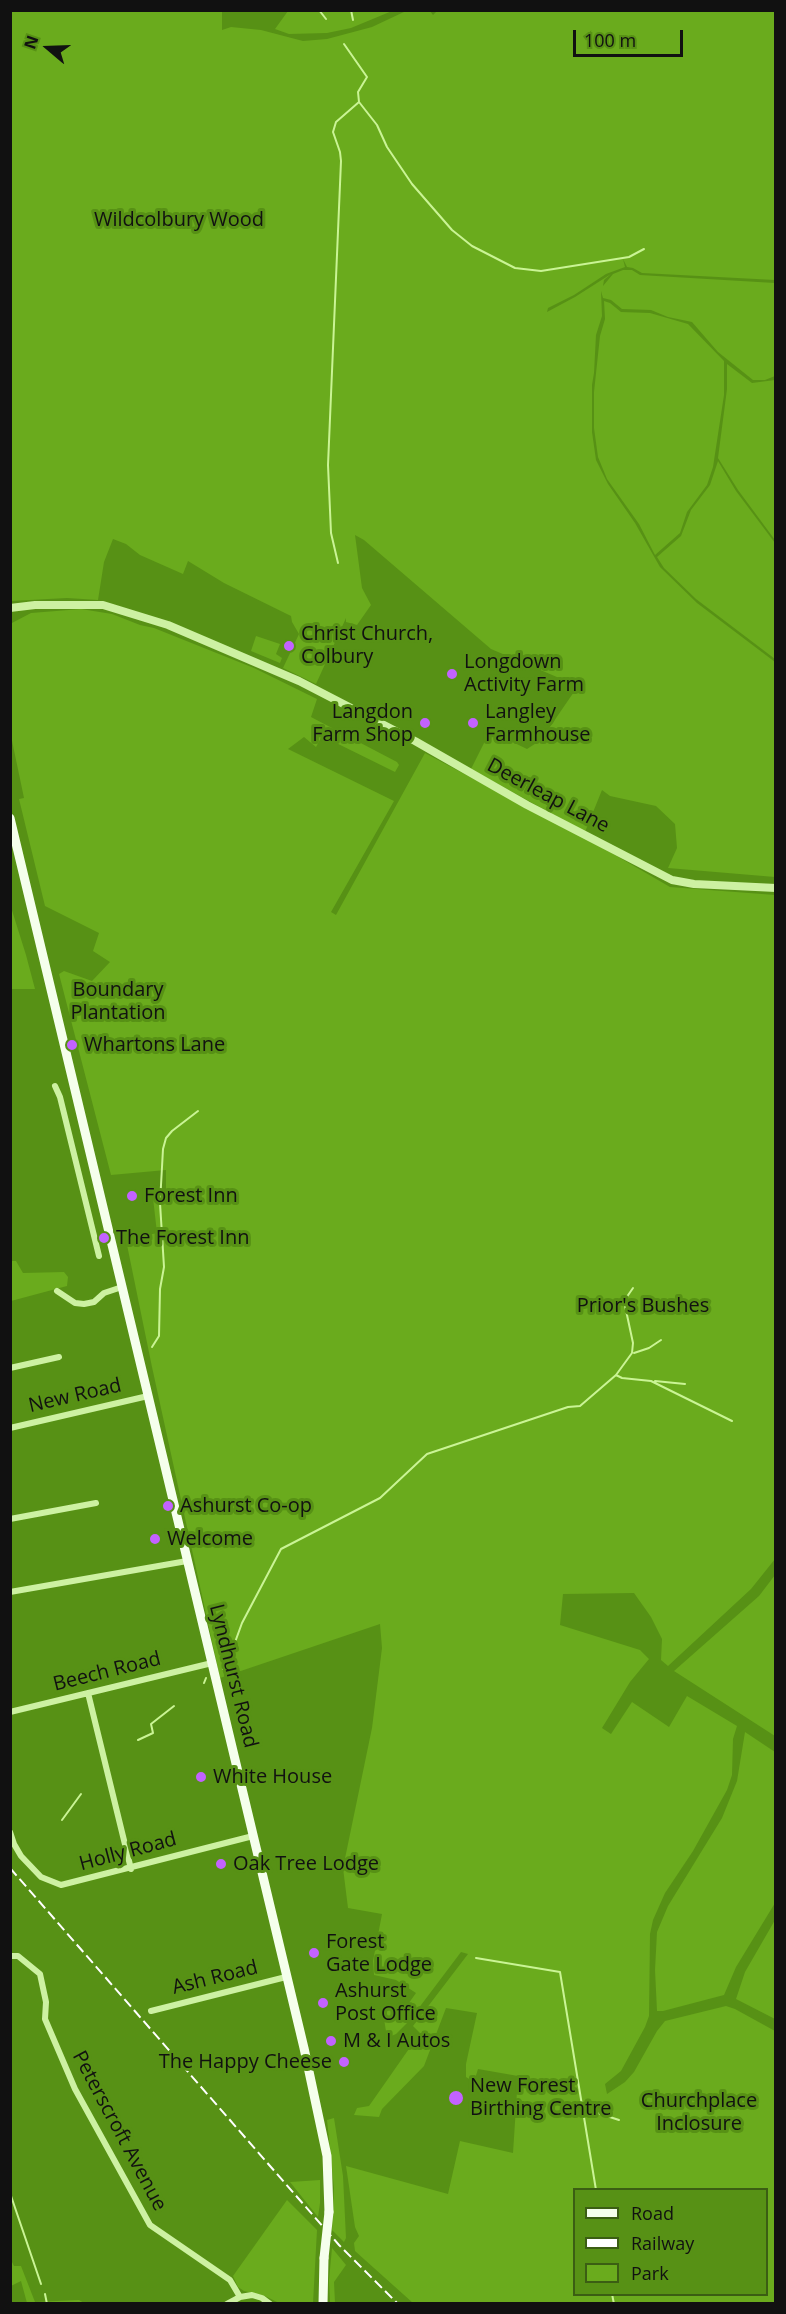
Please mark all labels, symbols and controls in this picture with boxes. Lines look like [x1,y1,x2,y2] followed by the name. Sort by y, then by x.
[18,18,78,78] north arrow
[576,18,686,56] scale bar
[584,28,636,52] text: 100 m
[18,32,43,52] text: N
[94,208,264,232] park label: Wildcolbury Wood
[301,622,433,669] place label: Christ Church, Colbury
[282,639,296,653] marker: Christ Church, Colbury
[464,650,584,697] place label: Longdown Activity Farm
[445,667,459,681] marker: Longdown Activity Farm
[312,700,413,747] place label: Langdon Farm Shop
[485,700,590,747] place label: Langley Farmhouse
[418,716,432,730] marker: Langdon Farm Shop
[466,716,480,730] marker: Langley Farmhouse
[483,754,613,838] street label: Deerleap Lane
[70,978,166,1025] park label: Boundary Plantation
[84,1033,225,1057] place label: Whartons Lane
[65,1038,79,1052] marker: Whartons Lane
[144,1184,238,1208] place label: Forest Inn
[125,1189,139,1203] marker: Forest Inn
[116,1226,249,1250] place label: The Forest Inn
[97,1231,111,1245] marker: The Forest Inn
[577,1294,709,1318] park label: Prior's Bushes
[26,1374,124,1418] street label: New Road
[180,1494,312,1518] place label: Ashurst Co-op
[161,1499,175,1513] marker: Ashurst Co-op
[167,1527,253,1551] place label: Welcome
[148,1532,162,1546] marker: Welcome
[204,1602,262,1750] street label: Lyndhurst Road
[51,1647,163,1697] street label: Beech Road
[213,1765,332,1789] place label: White House
[194,1770,208,1784] marker: White House
[77,1827,179,1877] street label: Holly Road
[233,1852,379,1876] place label: Oak Tree Lodge
[214,1857,228,1871] marker: Oak Tree Lodge
[326,1930,432,1977] place label: Forest Gate Lodge
[307,1946,321,1960] marker: Forest Gate Lodge
[170,1956,260,2000] street label: Ash Road
[335,1979,436,2026] place label: Ashurst Post Office
[316,1996,330,2010] marker: Ashurst Post Office
[343,2029,450,2053] place label: M & I Autos
[324,2034,338,2048] marker: M & I Autos
[67,2047,171,2215] street label: Peterscroft Avenue
[159,2050,332,2074] place label: The Happy Cheese
[337,2055,351,2069] marker: The Happy Cheese
[470,2074,612,2121] place label: New Forest Birthing Centre
[447,2089,465,2107] marker: New Forest Birthing Centre
[641,2089,757,2136] park label: Churchplace Inclosure
[573,2188,768,2296] legend
[631,2201,674,2225] text: Road
[631,2231,694,2255] text: Railway
[631,2261,669,2285] text: Park

